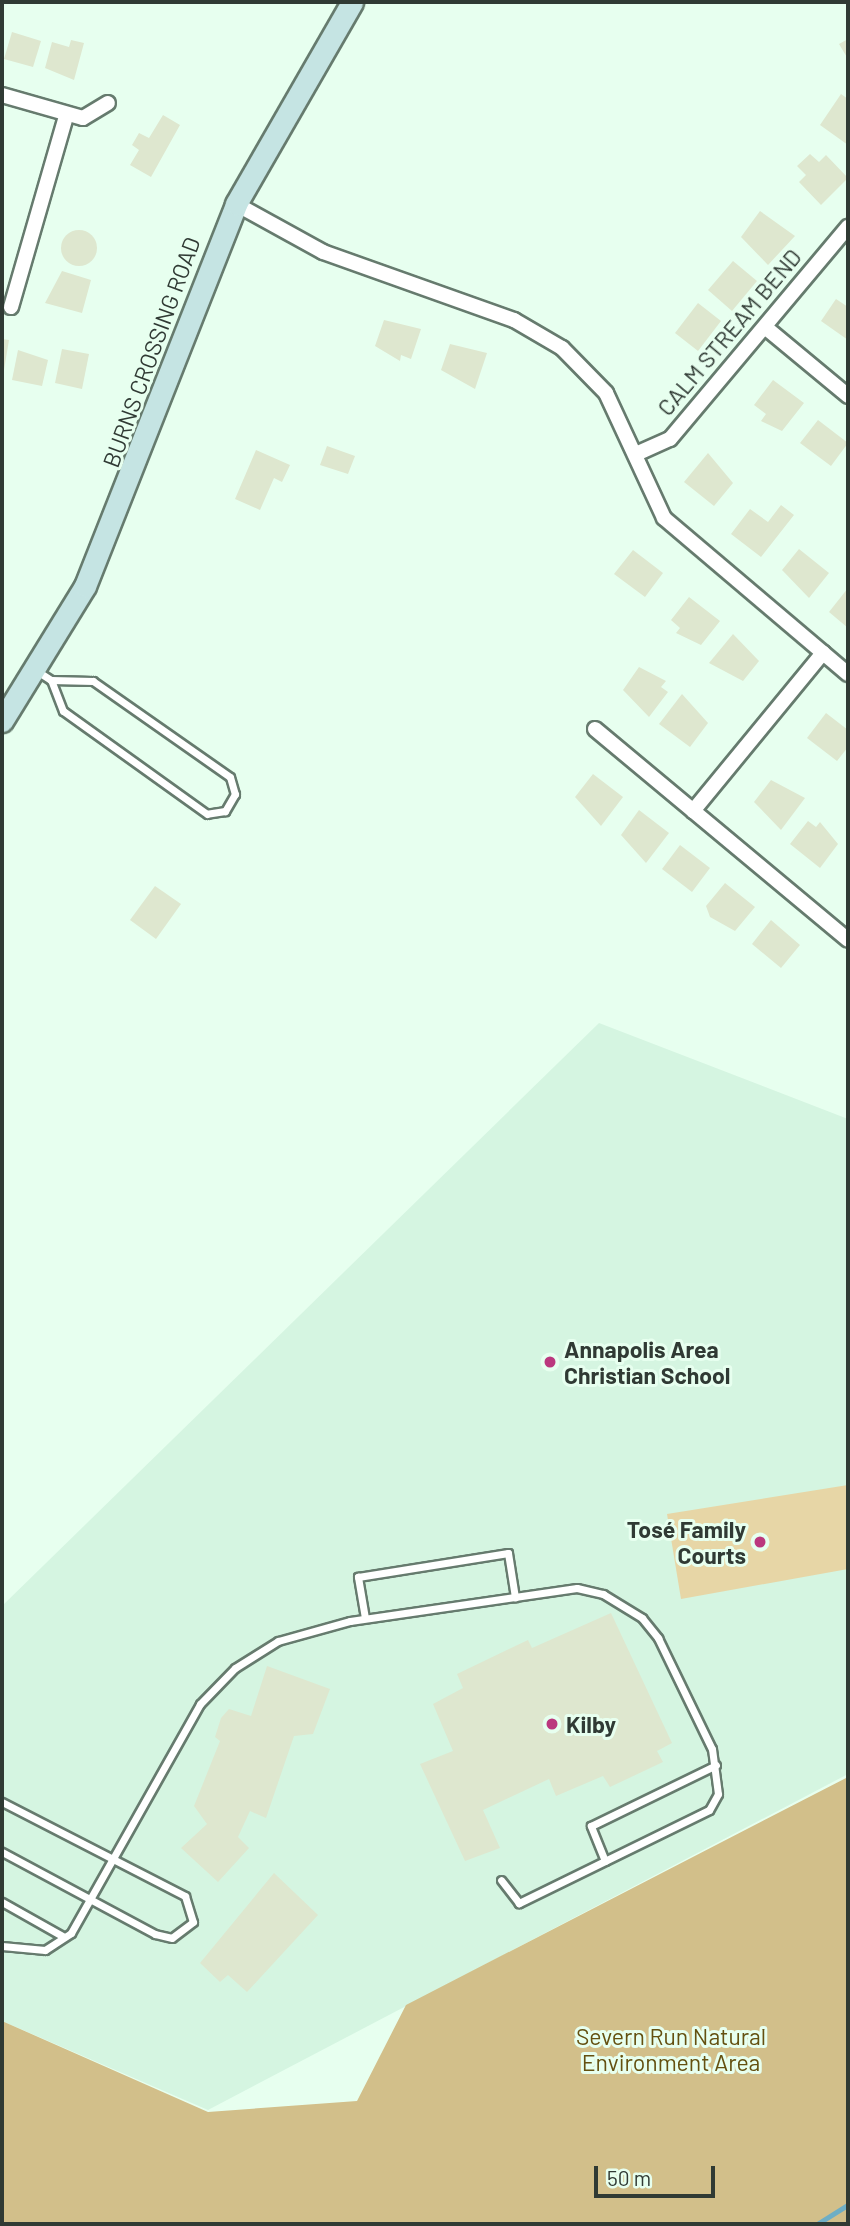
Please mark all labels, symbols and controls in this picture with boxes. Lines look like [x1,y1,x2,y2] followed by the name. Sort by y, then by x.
[96,233,206,471] street label: BURNS CROSSING ROAD
[651,243,807,421] street label: CALM STREAM BEND
[564,1335,730,1389] place label: Annapolis Area Christian School
[542,1354,558,1370] marker: Annapolis Area Christian School
[627,1515,746,1569] place label: Tosé Family Courts
[752,1534,768,1550] marker: Tosé Family Courts
[566,1710,616,1738] place label: Kilby
[544,1716,560,1732] marker: Kilby
[576,2022,766,2076] park label: Severn Run Natural Environment Area
[598,2152,719,2196] scale bar
[607,2165,651,2190] text: 50 m

